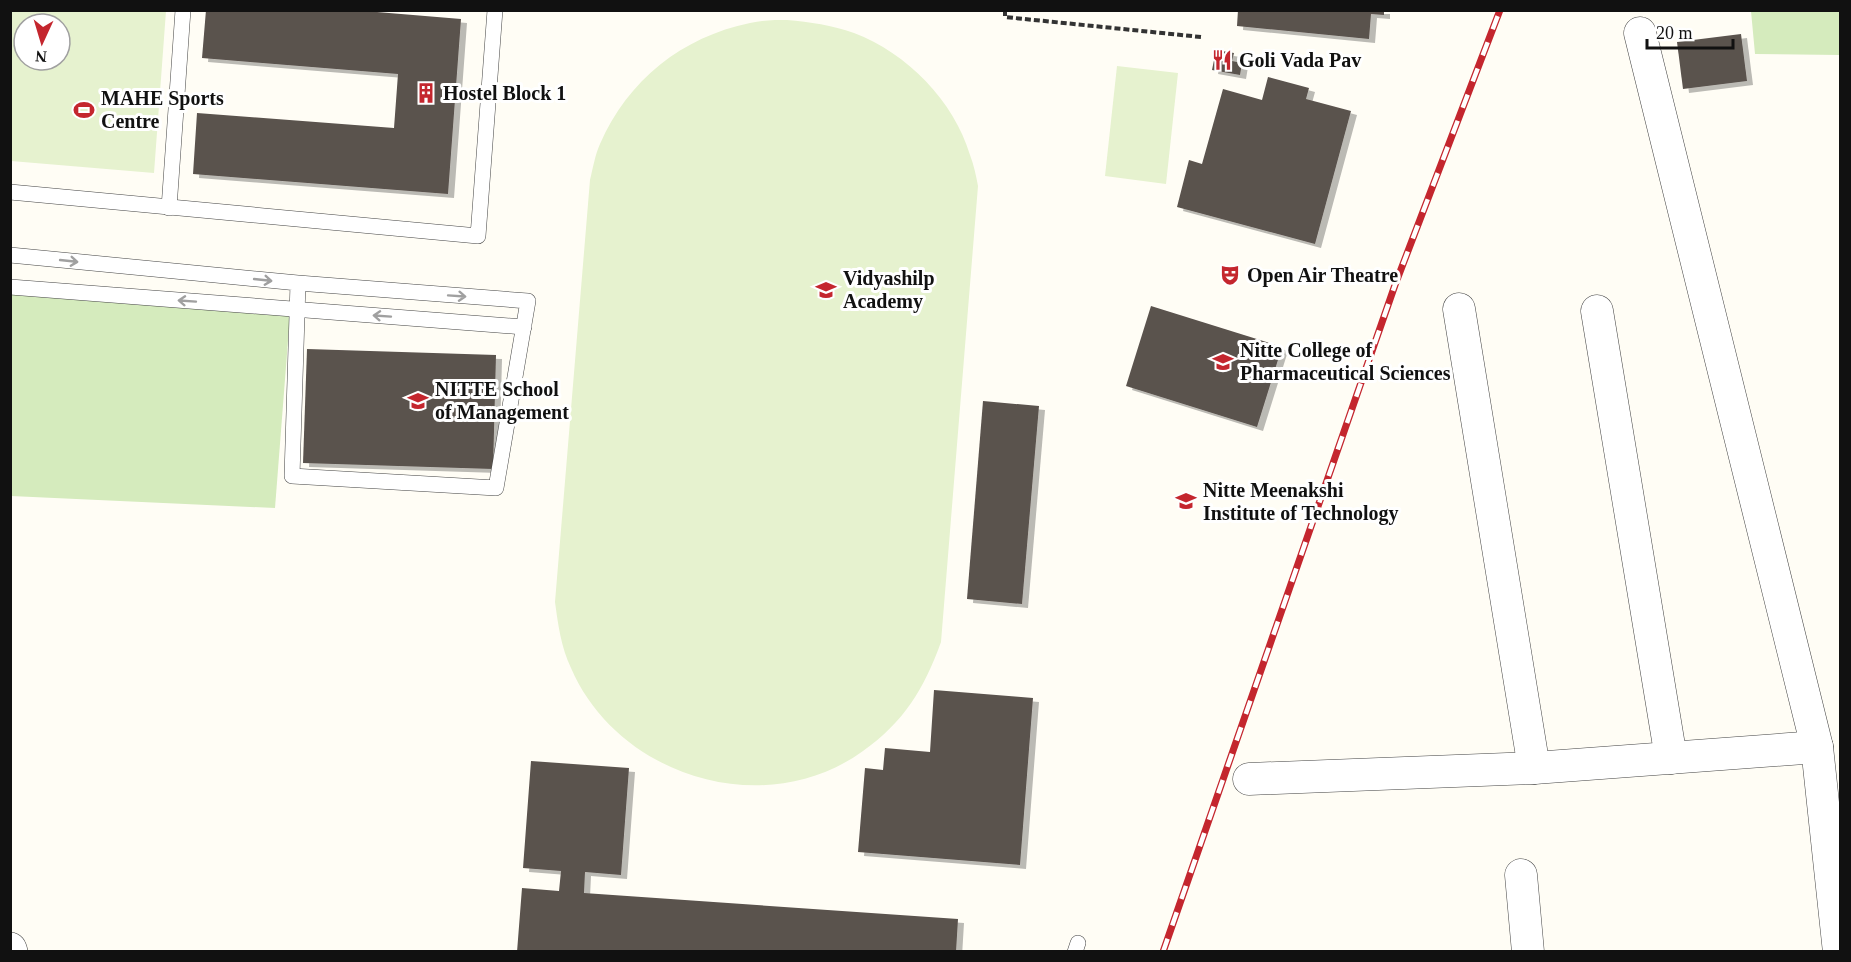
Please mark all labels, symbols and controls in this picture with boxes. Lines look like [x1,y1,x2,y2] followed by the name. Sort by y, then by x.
[12,12,72,72] north arrow
[1647,12,1732,50] scale bar
[1656,23,1693,43] text: 20 m
[34,48,47,65] text: N
[1210,48,1234,72] restaurant icon: Goli Vada Pav
[1239,49,1361,71] place label: Goli Vada Pav
[414,81,438,105] building icon: Hostel Block 1
[443,82,566,104] place label: Hostel Block 1
[101,87,224,132] place label: MAHE Sports Centre
[72,98,96,122] sports icon: MAHE Sports Centre
[58,256,78,267] one-way arrow
[1218,263,1242,287] theatre icon: Open Air Theatre
[1247,264,1398,287] place label: Open Air Theatre
[843,267,935,313] place label: Vidyashilp Academy
[252,275,272,286] one-way arrow
[814,278,838,302] school or university icon: Vidyashilp Academy
[447,291,467,302] one-way arrow
[178,295,198,306] one-way arrow
[372,310,392,321] one-way arrow
[1240,339,1451,384] place label: Nitte College of Pharmaceutical Sciences
[1211,350,1235,374] school or university icon: Nitte College of Pharmaceutical Sciences
[435,378,569,424] place label: NITTE School of Management
[406,389,430,413] school or university icon: NITTE School of Management
[1203,479,1399,525] place label: Nitte Meenakshi Institute of Technology
[1174,489,1198,513] school or university icon: Nitte Meenakshi Institute of Technology

